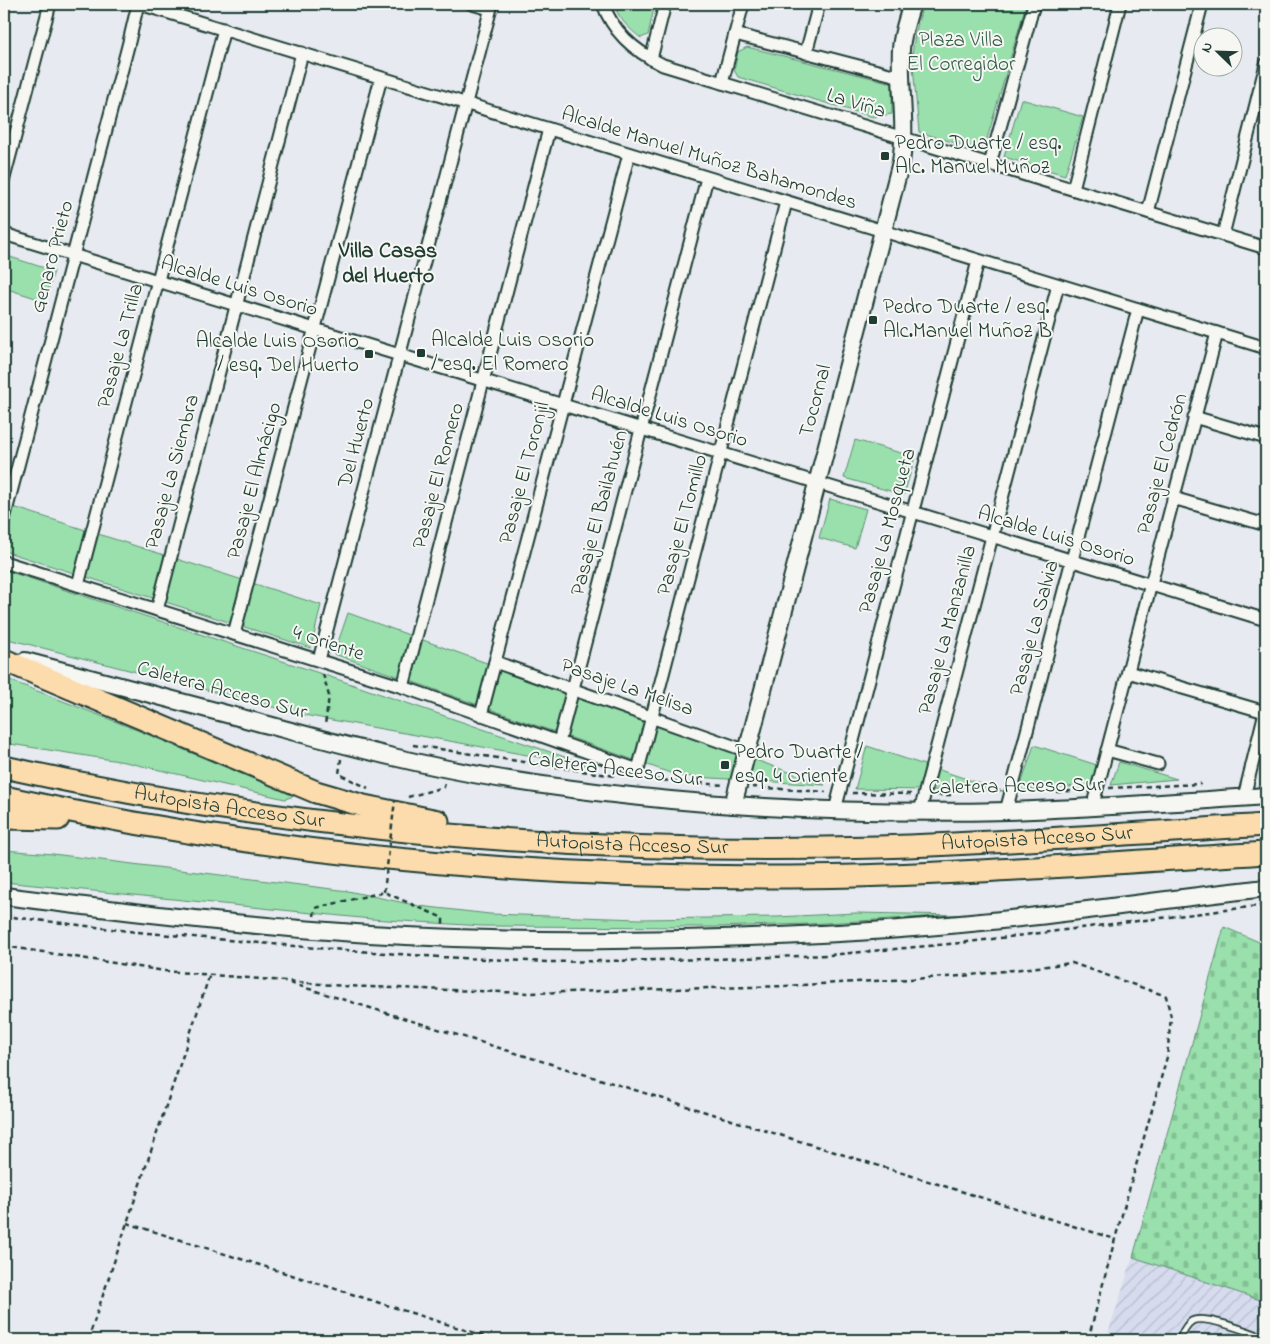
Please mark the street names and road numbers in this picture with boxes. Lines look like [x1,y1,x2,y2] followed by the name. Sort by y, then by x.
[823,81,889,127] street label: La Viña
[557,100,861,218] street label: Alcalde Manuel Muñoz Bahamondes
[24,197,82,317] street label: Genaro Prieto
[157,249,321,325] street label: Alcalde Luis Osorio
[90,280,152,412] street label: Pasaje La Trilla
[792,361,840,441] street label: Tocornal
[587,380,751,456] street label: Alcalde Luis Osorio
[1130,390,1196,538] street label: Pasaje El Cedrón
[138,391,208,553] street label: Pasaje La Siembra
[330,395,383,492] street label: Del Huerto
[220,399,292,563] street label: Pasaje El Almácigo
[405,399,473,552] street label: Pasaje El Romero
[492,399,558,547] street label: Pasaje El Toronjil
[563,427,637,599] street label: Pasaje El Bailahuén
[851,445,925,617] street label: Pasaje La Mosqueta
[650,451,716,599] street label: Pasaje El Tomillo
[974,499,1138,575] street label: Alcalde Luis Osorio
[911,542,985,718] street label: Pasaje La Manzanilla
[1003,557,1067,699] street label: Pasaje La Salvia
[288,618,368,670] street label: 4 Oriente
[556,651,698,725] street label: Pasaje La Melisa
[134,654,311,728] street label: Caletera Acceso Sur
[526,744,704,796] street label: Caletera Acceso Sur
[928,770,1104,804] street label: Caletera Acceso Sur
[132,779,327,837] street label: Autopista Acceso Sur
[940,819,1134,860] street label: Autopista Acceso Sur
[535,826,729,863] street label: Autopista Acceso Sur

